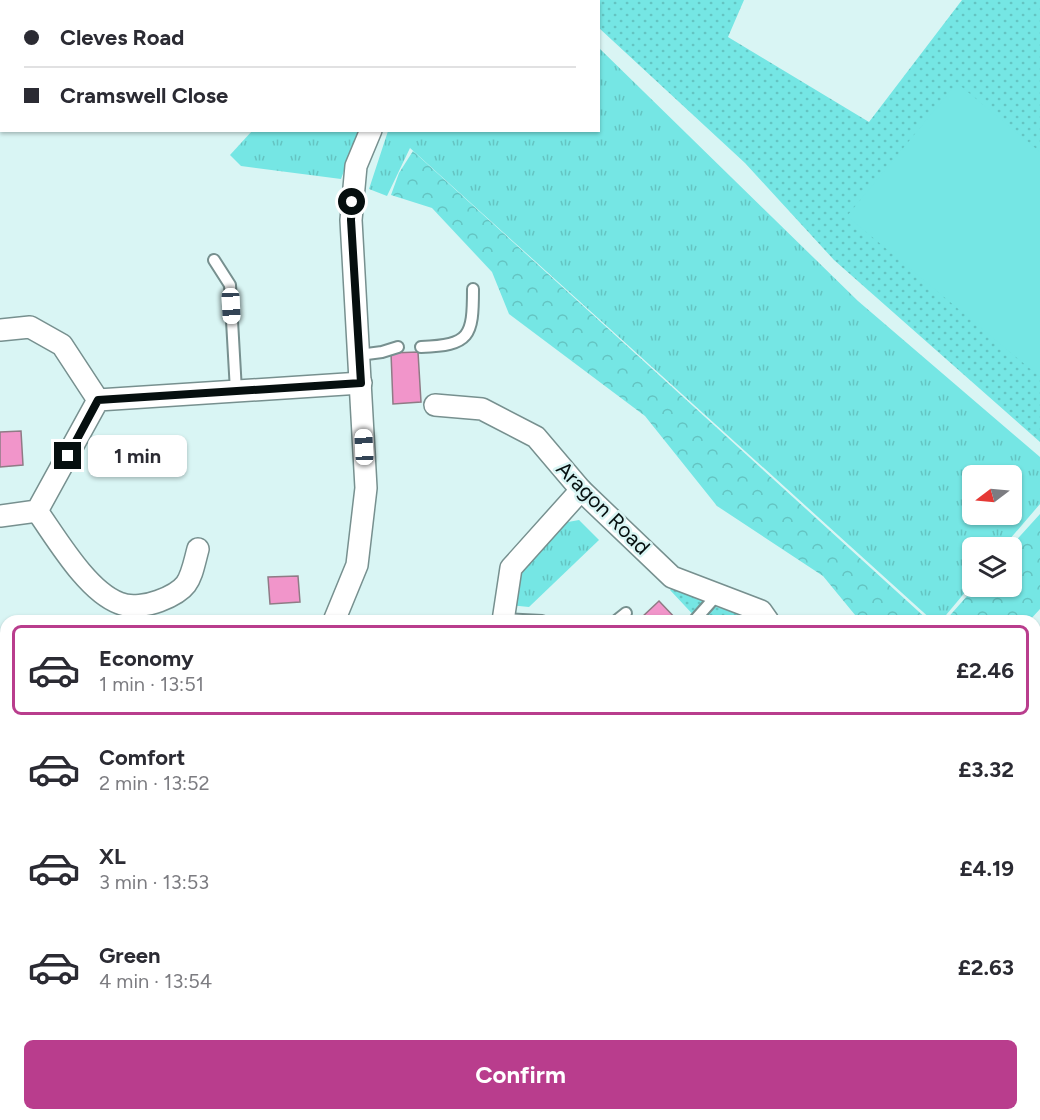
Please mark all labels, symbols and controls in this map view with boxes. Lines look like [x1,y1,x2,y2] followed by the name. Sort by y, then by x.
[60,24,184,51] text: Cleves Road
[60,82,228,109] text: Cramswell Close
[338,188,365,215] route start
[221,288,241,324] car
[354,429,374,465] car
[89,435,188,477] callout: 1 min
[54,442,81,469] route end
[114,444,161,468] text: 1 min
[551,456,655,560] street label: Aragon Road
[962,465,1022,525] north arrow
[962,465,1022,597] map controls
[962,537,1022,597] button: layers
[27,643,81,697] icon: car
[99,645,194,672] text: Economy
[956,657,1014,684] text: £2.46
[99,672,204,696] text: 1 min · 13:51
[27,742,81,796] icon: car
[99,744,185,771] text: Comfort
[958,756,1014,783] text: £3.32
[99,771,210,795] text: 2 min · 13:52
[27,841,81,895] icon: car
[99,843,126,870] text: XL
[959,855,1014,882] text: £4.19
[99,870,209,894] text: 3 min · 13:53
[27,940,81,994] icon: car
[99,942,161,969] text: Green
[958,954,1014,981] text: £2.63
[99,969,212,993] text: 4 min · 13:54
[24,1040,1017,1109] button: Confirm

